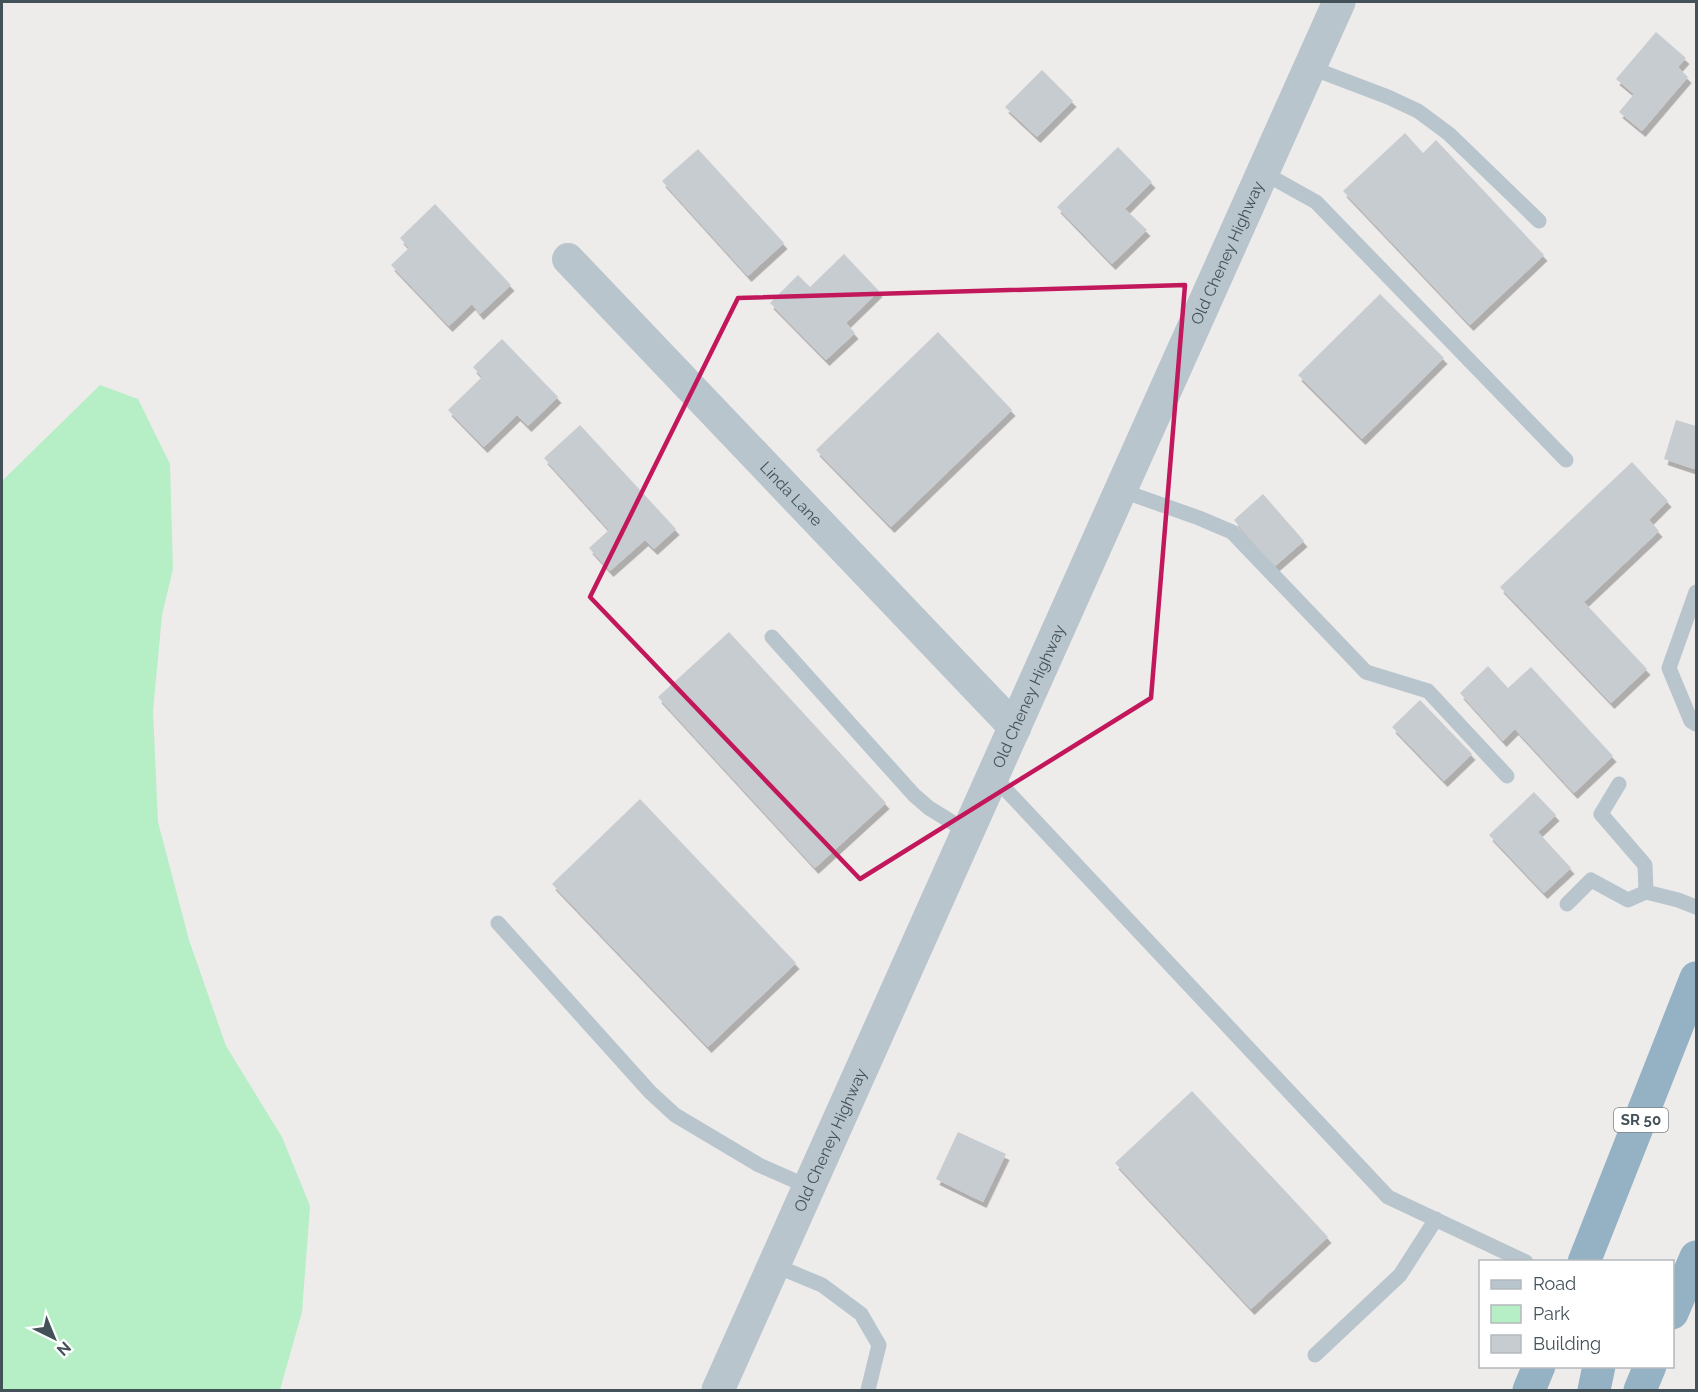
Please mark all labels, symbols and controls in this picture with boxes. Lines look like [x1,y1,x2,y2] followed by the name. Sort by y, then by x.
[1187,178,1268,328] street label: Old Cheney Highway
[756,458,826,530] street label: Linda Lane
[988,621,1069,771] street label: Old Cheney Highway
[790,1065,871,1215] street label: Old Cheney Highway
[1614,1108,1668,1132] road number: SR 50
[1479,1260,1674,1368] legend
[1533,1273,1576,1294] text: Road
[1533,1303,1570,1324] text: Park
[24,1308,84,1368] north arrow
[1533,1333,1601,1354] text: Building
[53,1337,75,1360] text: N

